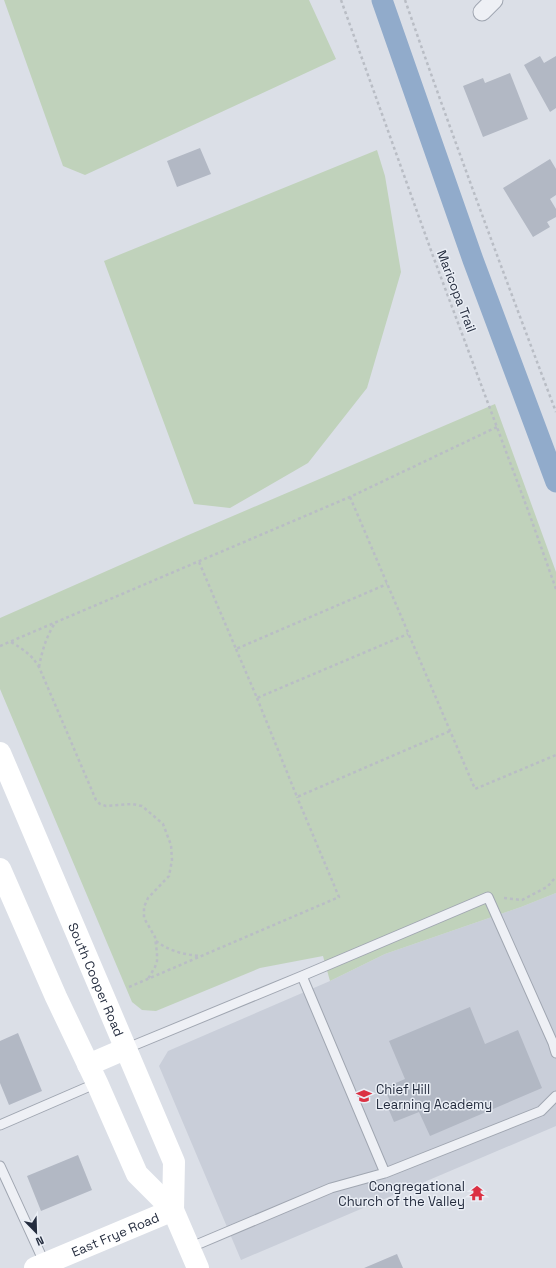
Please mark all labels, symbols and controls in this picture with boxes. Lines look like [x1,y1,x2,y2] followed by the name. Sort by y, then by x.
[433,248,480,335] street label: Maricopa Trail
[64,920,128,1039] street label: South Cooper Road
[376,1081,492,1113] place label: Chief Hill Learning Academy
[355,1087,373,1105] school or university icon: Chief Hill Learning Academy
[338,1178,465,1210] place label: Congregational Church of the Valley
[468,1184,486,1202] temple icon: Congregational Church of the Valley
[69,1209,162,1261] street label: East Frye Road
[16,1212,56,1252] north arrow
[34,1233,46,1249] text: N

